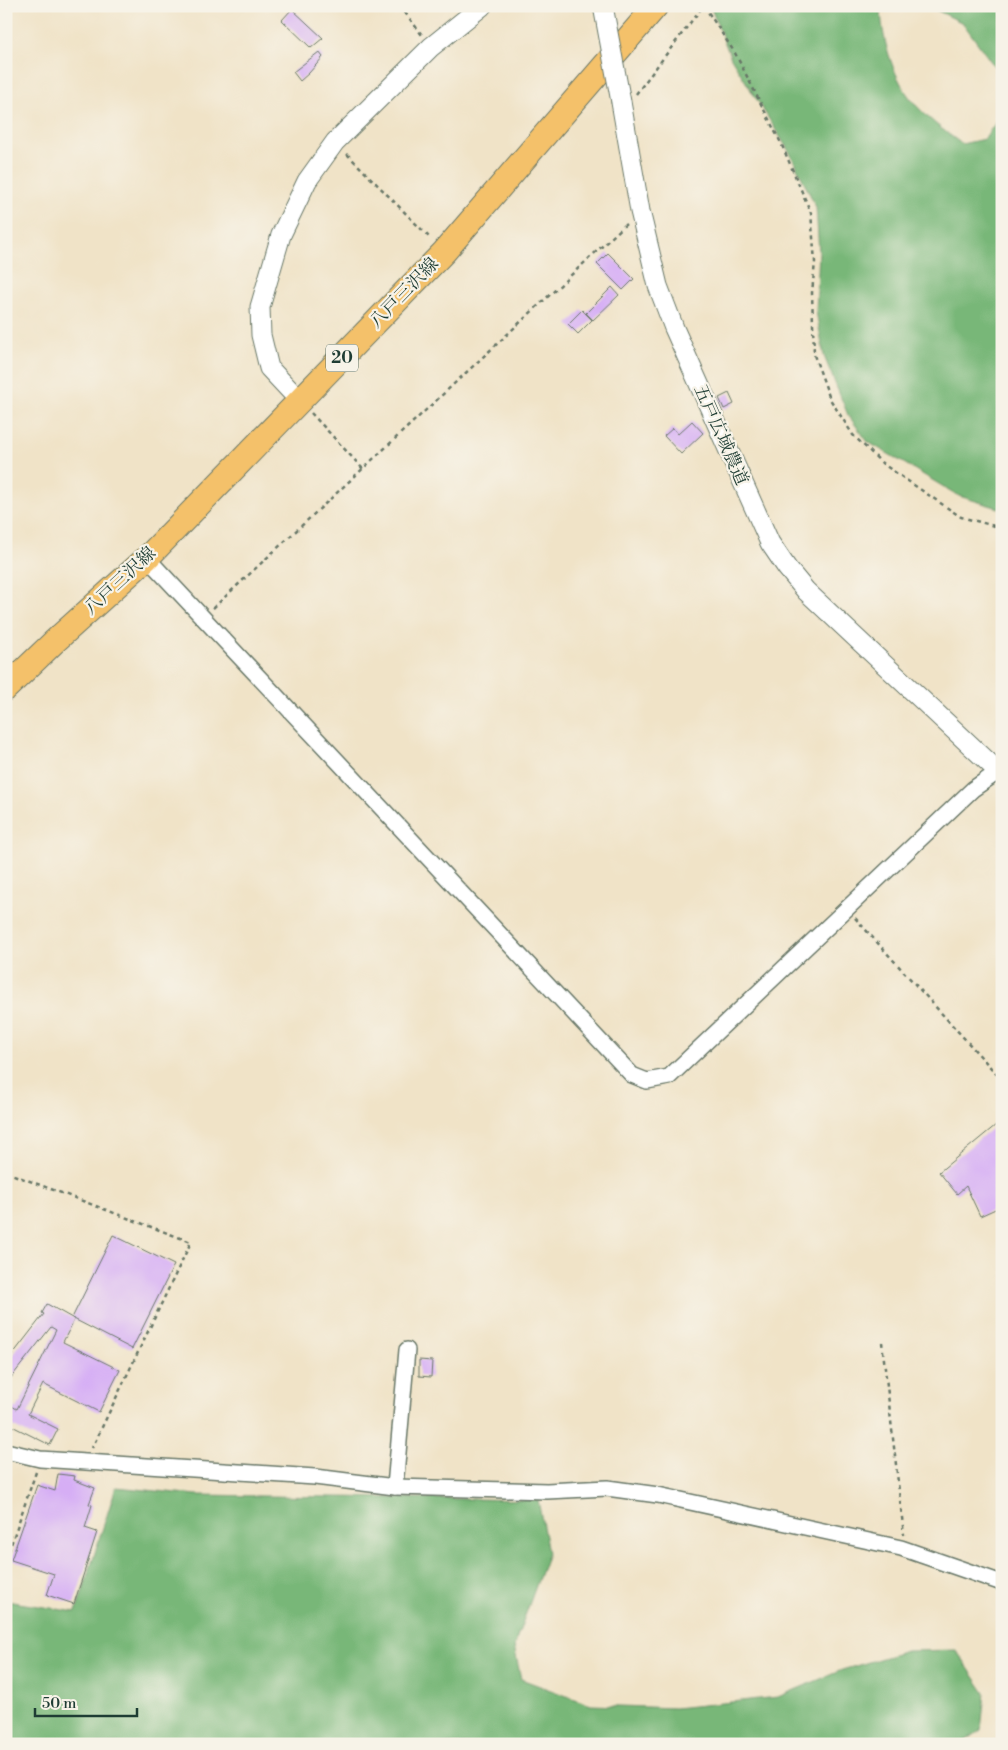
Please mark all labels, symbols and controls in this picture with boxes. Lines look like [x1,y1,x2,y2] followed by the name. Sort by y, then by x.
[364,253,444,333] street label: 八戸三沢線
[326,344,358,372] road number: 20
[689,381,753,489] street label: 五戸広域農道
[79,542,161,620] street label: 八戸三沢線
[35,1685,138,1717] scale bar
[42,1694,76,1713] text: 50 m

